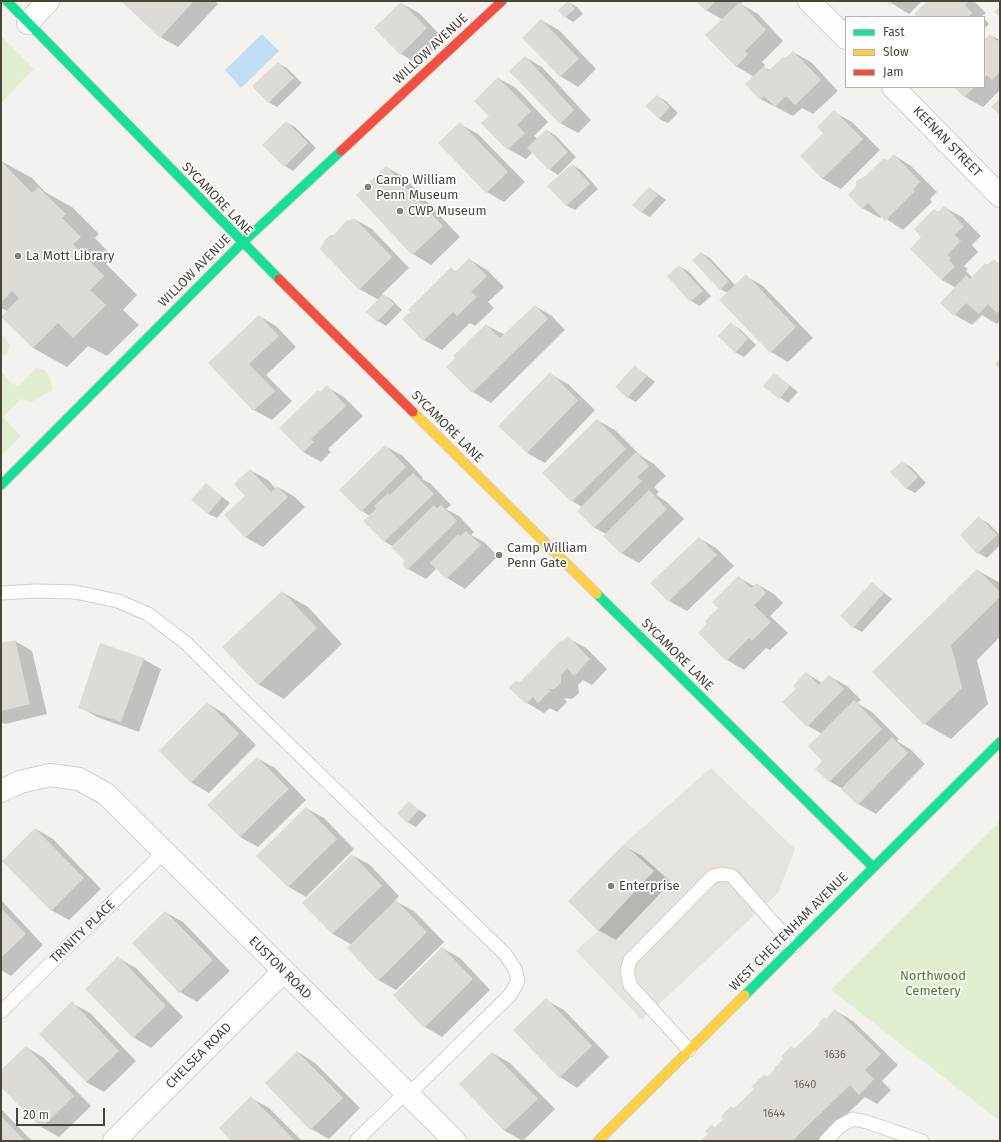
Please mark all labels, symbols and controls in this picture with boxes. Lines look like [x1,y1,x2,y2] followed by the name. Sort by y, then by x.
[391,11,471,87] street label: WILLOW AVENUE
[845,16,985,88] legend
[883,25,905,39] text: Fast
[883,45,909,59] text: Slow
[883,65,903,79] text: Jam
[909,103,985,181] street label: KEENAN STREET
[178,159,256,239] street label: SYCAMORE LANE
[376,172,458,203] place label: Camp William Penn Museum
[363,182,373,192] marker: Camp William Penn Museum
[408,203,487,219] place label: CWP Museum
[395,206,405,216] marker: CWP Museum
[156,232,234,310] street label: WILLOW AVENUE
[26,248,114,264] place label: La Mott Library
[13,251,23,261] marker: La Mott Library
[408,388,486,466] street label: SYCAMORE LANE
[507,540,587,571] place label: Camp William Penn Gate
[494,550,504,560] marker: Camp William Penn Gate
[638,616,716,694] street label: SYCAMORE LANE
[726,869,852,995] street label: WEST CHELTENHAM AVENUE
[619,878,680,894] place label: Enterprise
[606,881,616,891] marker: Enterprise
[47,897,119,967] street label: TRINITY PLACE
[245,933,315,1003] street label: EUSTON ROAD
[900,968,966,999] park label: Northwood Cemetery
[163,1020,235,1092] street label: CHELSEA ROAD
[824,1048,846,1062] house number: 1636
[794,1078,816,1092] house number: 1640
[18,1100,107,1126] scale bar
[763,1107,785,1121] house number: 1644
[23,1108,49,1122] text: 20 m

